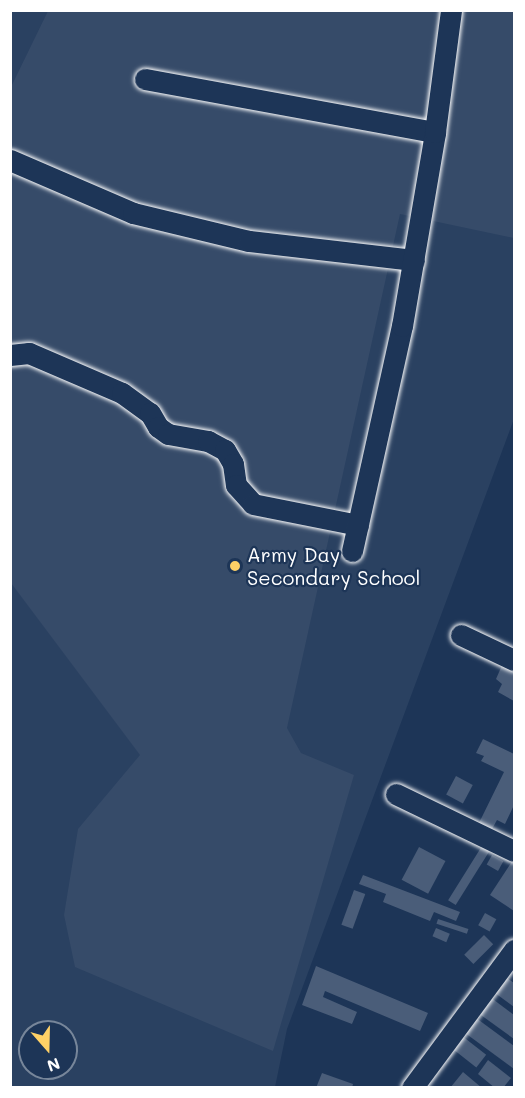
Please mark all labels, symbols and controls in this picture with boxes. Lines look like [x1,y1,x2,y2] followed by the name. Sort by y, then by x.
[247,542,420,589] place label: Army Day Secondary School
[228,559,242,573] marker: Army Day Secondary School
[18,1020,78,1080] north arrow
[44,1054,63,1077] text: N

